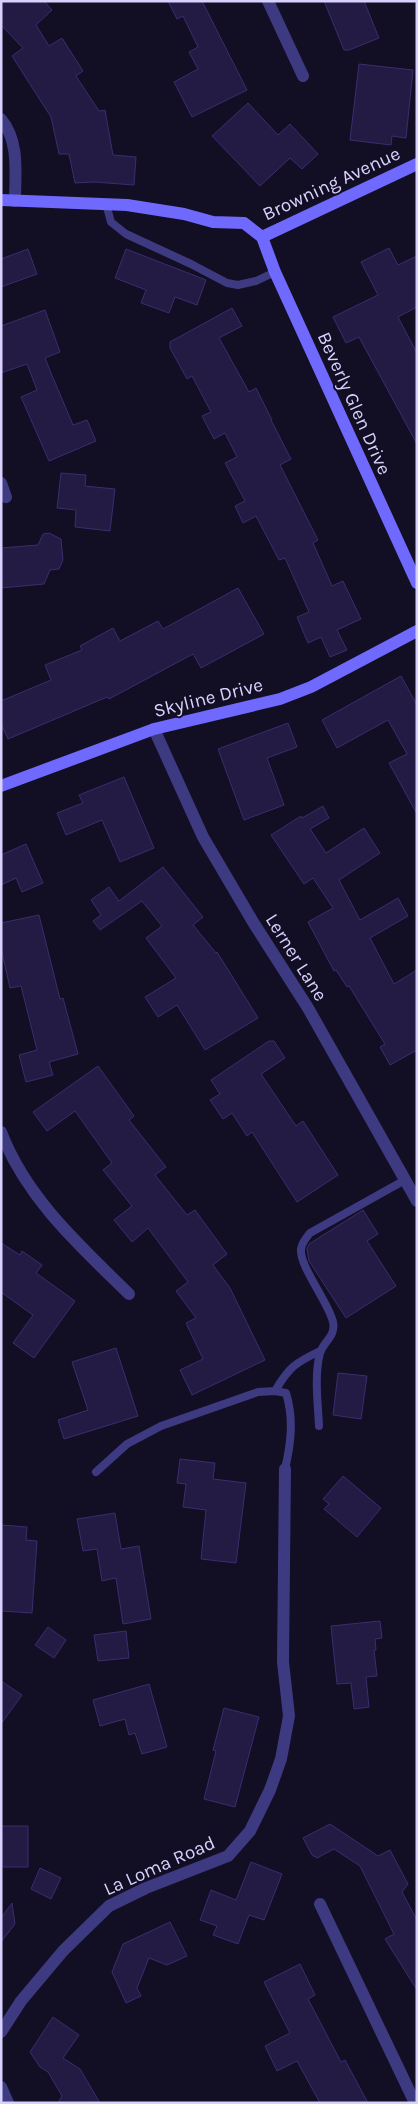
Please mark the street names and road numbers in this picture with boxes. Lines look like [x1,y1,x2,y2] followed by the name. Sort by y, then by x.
[259,142,404,225] street label: Browning Avenue
[313,329,395,478] street label: Beverly Glen Drive
[151,674,265,722] street label: Skyline Drive
[261,910,332,1005] street label: Lerner Lane
[100,1832,219,1900] street label: La Loma Road

